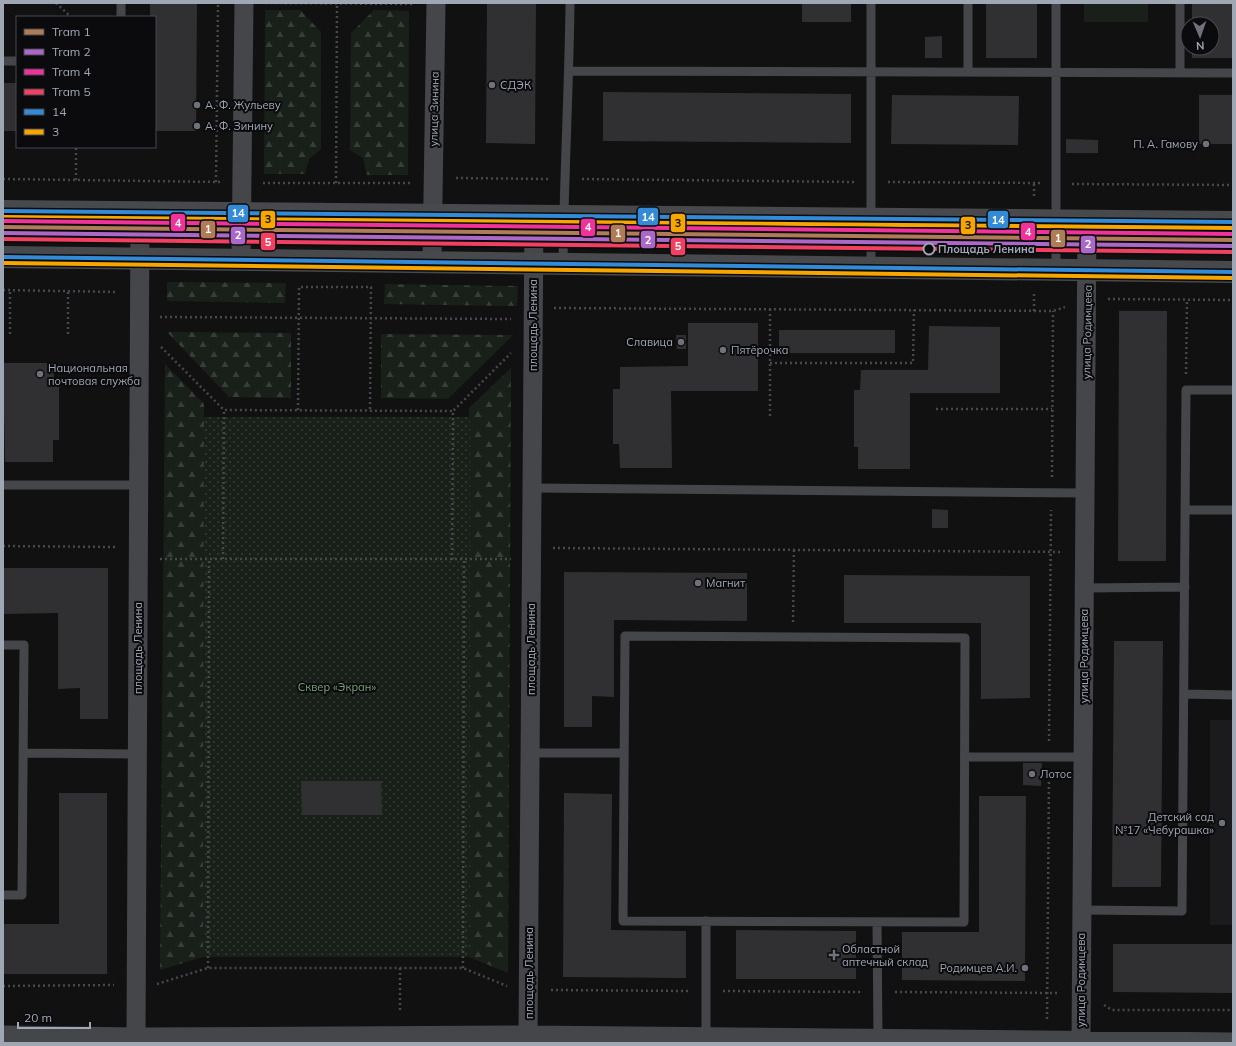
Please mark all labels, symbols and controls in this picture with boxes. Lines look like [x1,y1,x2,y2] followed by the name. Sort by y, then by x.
[16,16,156,148] legend
[1180,16,1220,56] north arrow
[52,24,91,39] text: Tram 1
[1196,39,1205,53] text: N
[52,44,91,59] text: Tram 2
[52,64,91,79] text: Tram 4
[426,71,442,147] street label: улица Зинина
[500,78,532,92] place label: СДЭК
[487,80,497,90] marker: СДЭК
[52,84,91,99] text: Tram 5
[205,98,281,112] place label: А. Ф. Жульеву
[192,100,202,110] marker: А. Ф. Жульеву
[52,104,66,119] text: 14
[205,119,273,133] place label: А. Ф. Зинину
[192,121,202,131] marker: А. Ф. Зинину
[52,124,59,139] text: 3
[1133,137,1198,151] place label: П. А. Гамову
[1201,139,1211,149] marker: П. А. Гамову
[227,204,249,223] line badge: 14
[231,206,245,220] text: 14
[637,207,659,226] line badge: 14
[260,210,276,229] line badge: 3
[641,210,655,224] text: 14
[987,210,1009,229] line badge: 14
[265,212,272,226] text: 3
[170,213,186,232] line badge: 4
[670,213,686,233] line badge: 3
[991,213,1005,227] text: 14
[175,216,182,230] text: 4
[675,216,682,230] text: 3
[960,216,976,235] line badge: 3
[580,218,596,237] line badge: 4
[965,218,972,232] text: 3
[200,220,216,239] line badge: 1
[585,220,592,234] text: 4
[205,222,212,236] text: 1
[1020,222,1036,241] line badge: 4
[610,224,626,243] line badge: 1
[1025,225,1032,239] text: 4
[230,226,246,245] line badge: 2
[615,226,622,240] text: 1
[235,228,242,242] text: 2
[1050,229,1066,248] line badge: 1
[640,230,656,249] line badge: 2
[1055,231,1062,245] text: 1
[260,232,276,251] line badge: 5
[645,233,652,247] text: 2
[265,235,272,249] text: 5
[1080,235,1096,254] line badge: 2
[670,237,686,256] line badge: 5
[1085,237,1092,251] text: 2
[675,239,682,253] text: 5
[922,242,936,256] marker: Площадь Ленина
[938,242,1035,256] place label: Площадь Ленина
[526,279,540,371] street label: площадь Ленина
[1079,285,1095,379] street label: улица Родимцева
[626,335,673,349] place label: Славица
[676,337,686,347] marker: Славица
[731,343,788,357] place label: Пятёрочка
[718,345,728,355] marker: Пятёрочка
[48,361,140,388] place label: Национальная почтовая служба
[35,369,45,379] marker: Национальная почтовая служба
[706,576,745,590] place label: Магнит
[693,578,703,588] marker: Магнит
[131,602,145,694] street label: площадь Ленина
[524,603,538,695] street label: площадь Ленина
[1077,609,1091,703] street label: улица Родимцева
[298,680,376,694] park label: Сквер «Экран»
[1040,767,1072,781] place label: Лотос
[1027,769,1037,779] marker: Лотос
[1115,810,1214,837] place label: Детский сад №17 «Чебурашка»
[1217,818,1227,828] marker: Детский сад №17 «Чебурашка»
[522,927,536,1019] street label: площадь Ленина
[1074,933,1088,1027] street label: улица Родимцева
[842,942,928,969] place label: Областной аптечный склад
[829,950,839,960] marker: Областной аптечный склад
[940,961,1017,975] place label: Родимцев А.И.
[1020,963,1030,973] marker: Родимцев А.И.
[18,1004,90,1030] scale bar
[24,1010,52,1025] text: 20 m

